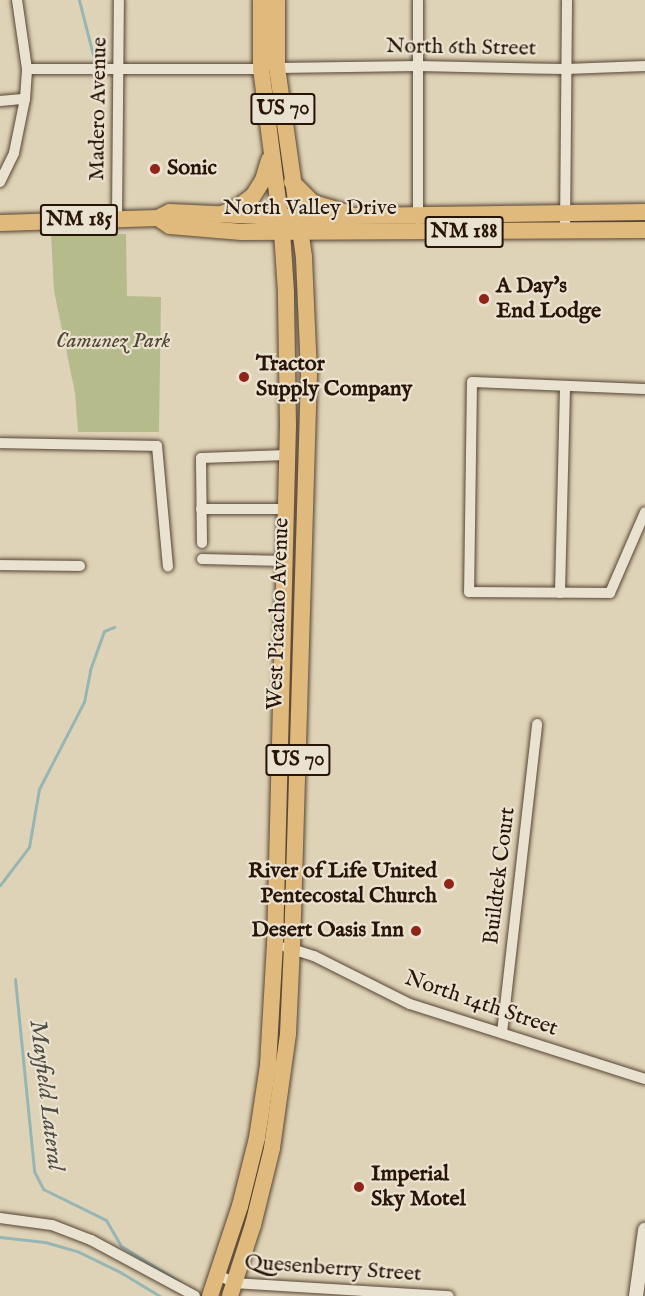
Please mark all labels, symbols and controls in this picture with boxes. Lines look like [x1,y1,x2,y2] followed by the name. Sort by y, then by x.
[386,33,536,63] street label: North 6th Street
[85,37,113,181] street label: Madero Avenue
[250,91,316,127] road number: US 70
[167,156,217,182] place label: Sonic
[148,162,162,176] marker: Sonic
[223,196,397,222] street label: North Valley Drive
[38,202,119,238] road number: NM 185
[424,214,504,250] road number: NM 188
[496,273,601,324] place label: A Day's End Lodge
[477,292,491,306] marker: A Day's End Lodge
[56,329,170,355] park label: Camunez Park
[256,351,412,402] place label: Tractor Supply Company
[237,370,251,384] marker: Tractor Supply Company
[262,517,296,711] street label: West Picacho Avenue
[265,742,331,778] road number: US 70
[478,806,522,946] street label: Buildtek Court
[248,858,437,909] place label: River of Life United Pentecostal Church
[442,877,456,891] marker: River of Life United Pentecostal Church
[251,918,404,944] place label: Desert Oasis Inn
[409,924,423,938] marker: Desert Oasis Inn
[401,965,561,1043] street label: North 14th Street
[22,1018,70,1172] water label: Mayfield Lateral
[371,1161,466,1212] place label: Imperial Sky Motel
[352,1180,366,1194] marker: Imperial Sky Motel
[244,1250,422,1288] street label: Quesenberry Street

